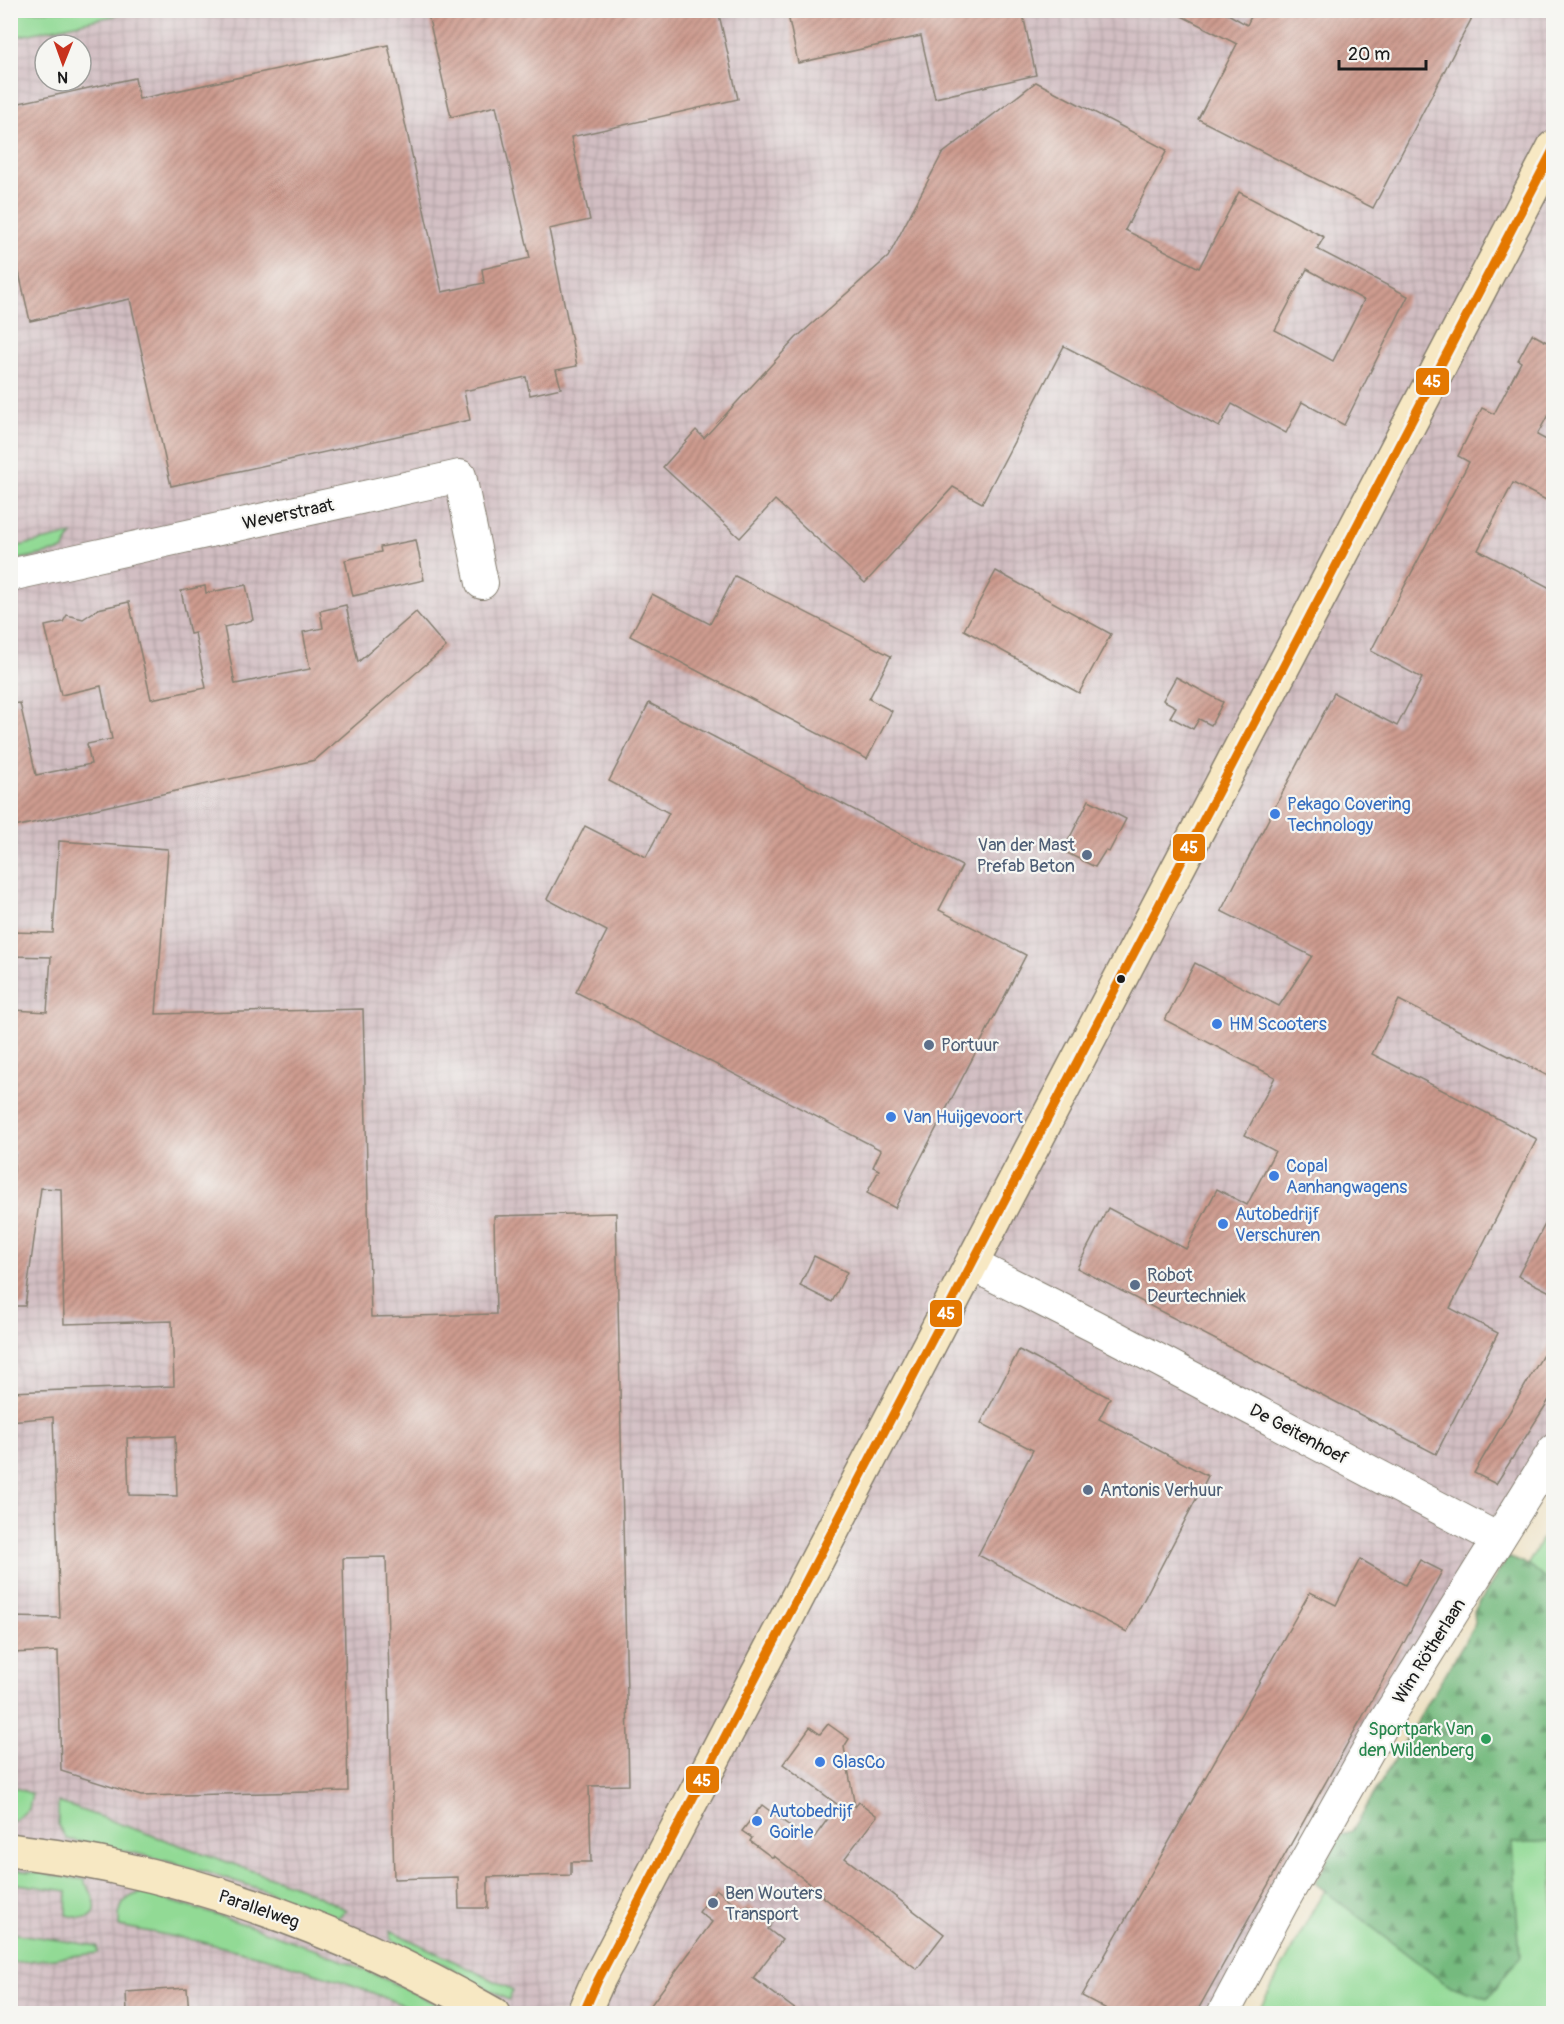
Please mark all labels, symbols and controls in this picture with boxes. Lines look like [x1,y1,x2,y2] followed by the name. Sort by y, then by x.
[33,33,93,93] north arrow
[1339,33,1426,71] scale bar
[1348,43,1390,66] text: 20 m
[57,67,68,87] text: N
[1415,367,1450,396] line badge: 45
[1423,372,1441,392] text: 45
[240,493,337,535] street label: Weverstraat
[1287,793,1411,837] place label: Pekago Covering Technology
[1268,807,1282,821] marker: Pekago Covering Technology
[1172,833,1206,862] line badge: 45
[977,834,1076,878] place label: Van der Mast Prefab Beton
[1180,838,1198,858] text: 45
[1080,848,1094,862] marker: Van der Mast Prefab Beton
[1115,973,1127,985] unlabelled marker
[1229,1013,1327,1036] place label: HM Scooters
[1210,1017,1224,1031] marker: HM Scooters
[941,1034,999,1057] place label: Portuur
[922,1038,936,1052] marker: Portuur
[903,1106,1024,1129] place label: Van Huijgevoort
[884,1110,898,1124] marker: Van Huijgevoort
[1286,1155,1407,1199] place label: Copal Aanhangwagens
[1267,1169,1281,1183] marker: Copal Aanhangwagens
[1235,1203,1321,1247] place label: Autobedrijf Verschuren
[1216,1217,1230,1231] marker: Autobedrijf Verschuren
[1147,1264,1247,1308] place label: Robot Deurtechniek
[1128,1278,1142,1292] marker: Robot Deurtechniek
[929,1299,963,1328] line badge: 45
[937,1304,955,1324] text: 45
[1246,1399,1353,1470] street label: De Geitenhoef
[1100,1479,1223,1502] place label: Antonis Verhuur
[1081,1483,1095,1497] marker: Antonis Verhuur
[1388,1594,1471,1708] street label: Wim Rötherlaan
[1359,1718,1474,1762] place label: Sportpark Van den Wildenberg
[1479,1732,1493,1746] marker: Sportpark Van den Wildenberg
[832,1751,886,1774] place label: GlasCo
[813,1755,827,1769] marker: GlasCo
[685,1765,720,1794] line badge: 45
[693,1771,711,1791] text: 45
[769,1800,855,1844] place label: Autobedrijf Goirle
[750,1814,764,1828] marker: Autobedrijf Goirle
[725,1882,823,1926] place label: Ben Wouters Transport
[215,1885,302,1934] street label: Parallelweg
[706,1896,720,1910] marker: Ben Wouters Transport

